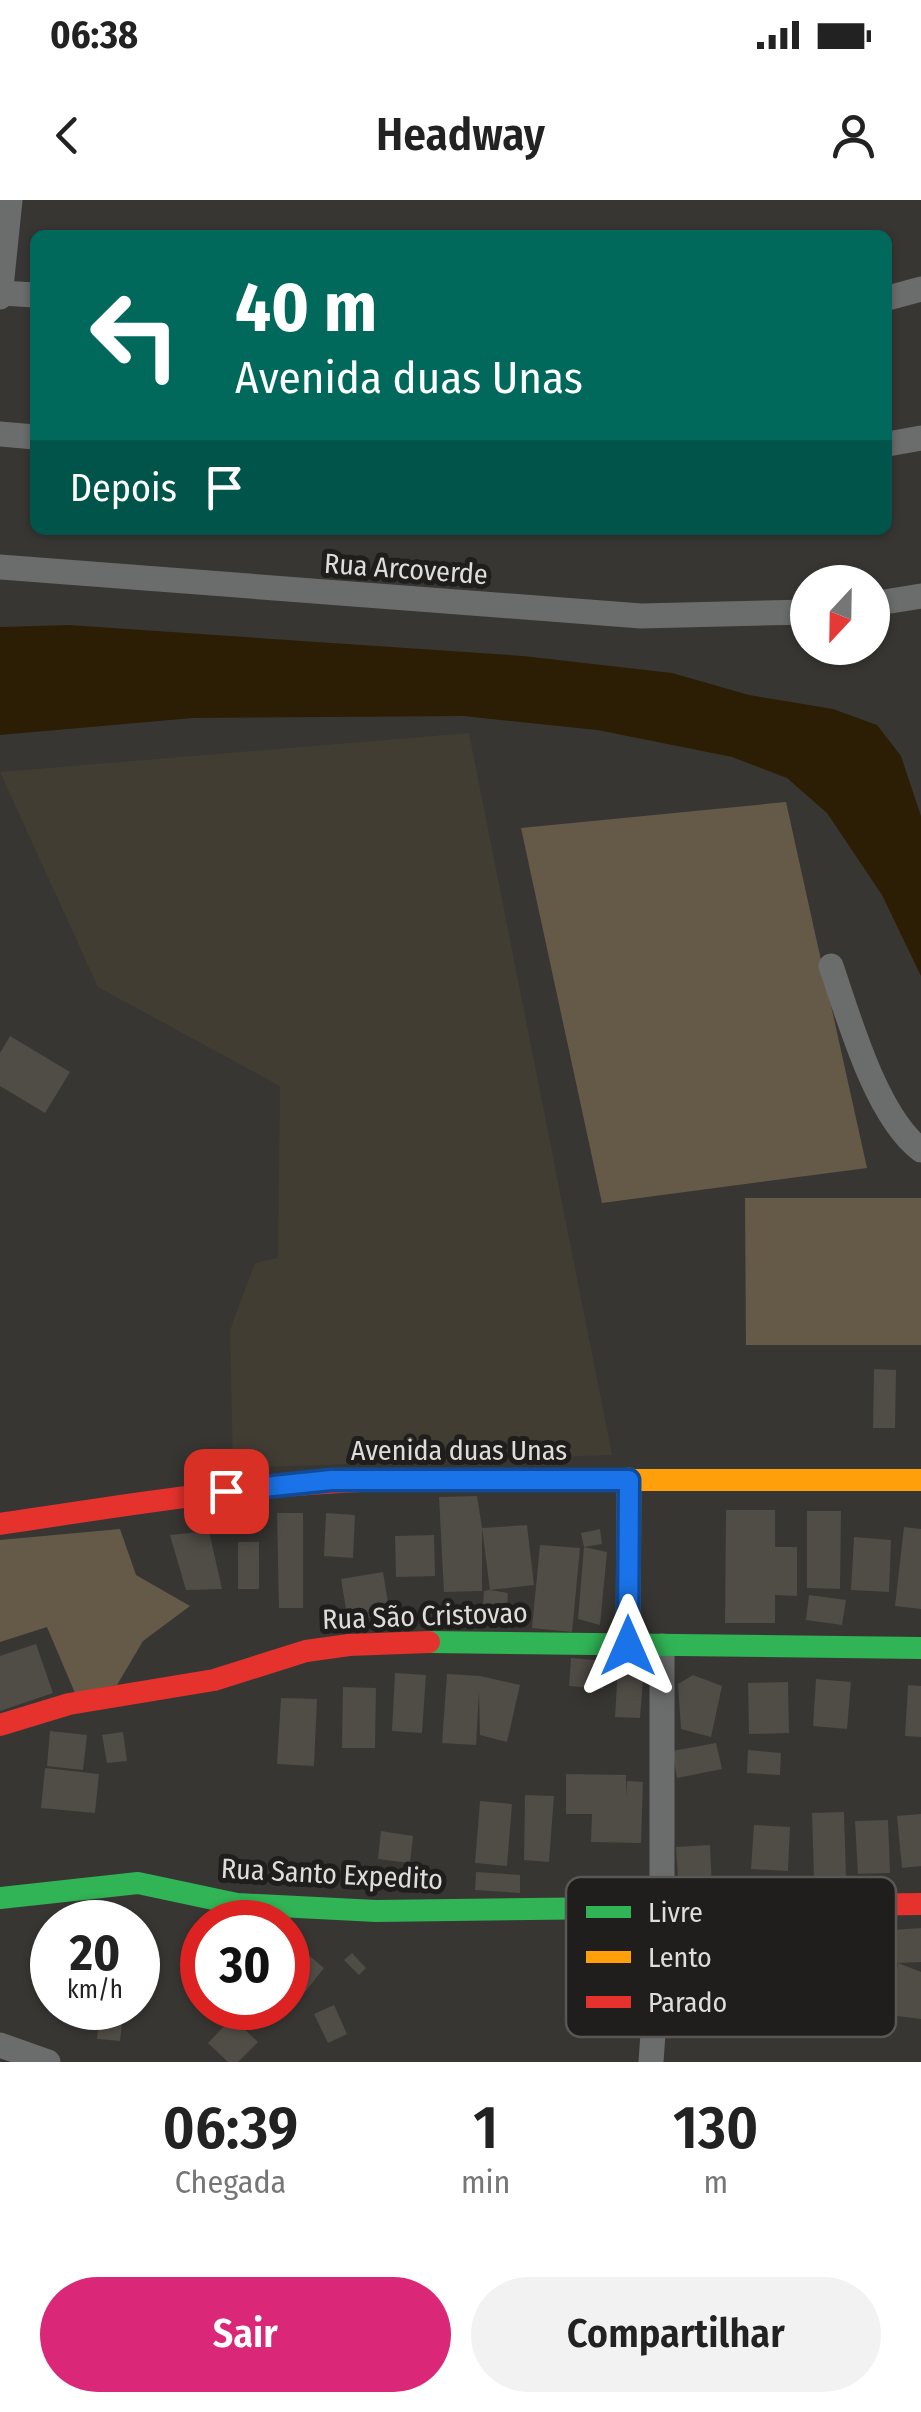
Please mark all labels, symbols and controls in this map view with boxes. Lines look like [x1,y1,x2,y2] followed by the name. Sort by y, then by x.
[50,12,138,58] text: 06:38
[40,108,95,163] icon: back
[376,108,545,162] text: Headway
[826,108,881,163] icon: person
[235,266,377,350] text: 40 m
[70,270,200,400] icon: left
[235,351,583,405] text: Avenida duas Unas
[197,460,252,515] icon: arrive
[70,465,177,511] text: Depois
[323,547,489,591] street label: Rua Arcoverde
[790,565,890,665] north arrow
[790,565,890,665] map controls
[351,1434,567,1467] street label: Avenida duas Unas
[184,1449,269,1534] pin
[199,1464,254,1519] icon: arrive
[576,1594,680,1698] position arrow
[322,1596,528,1636] street label: Rua São Cristovao
[220,1852,444,1896] street label: Rua Santo Expedito
[566,1877,896,2037] legend
[648,1896,703,1929] text: Livre
[180,1900,310,2030] speed limit sign: 30
[70,1923,120,1983] text: 20
[648,1941,712,1974] text: Lento
[67,1975,123,2005] text: km/h
[648,1986,727,2019] text: Parado
[163,2092,298,2164] text: 06:39
[473,2092,498,2164] text: 1
[673,2092,758,2164] text: 130
[175,2163,286,2201] text: Chegada
[461,2163,510,2201] text: min
[703,2163,728,2201] text: m
[40,2277,451,2392] button: Sair
[471,2277,881,2392] button: Compartilhar

